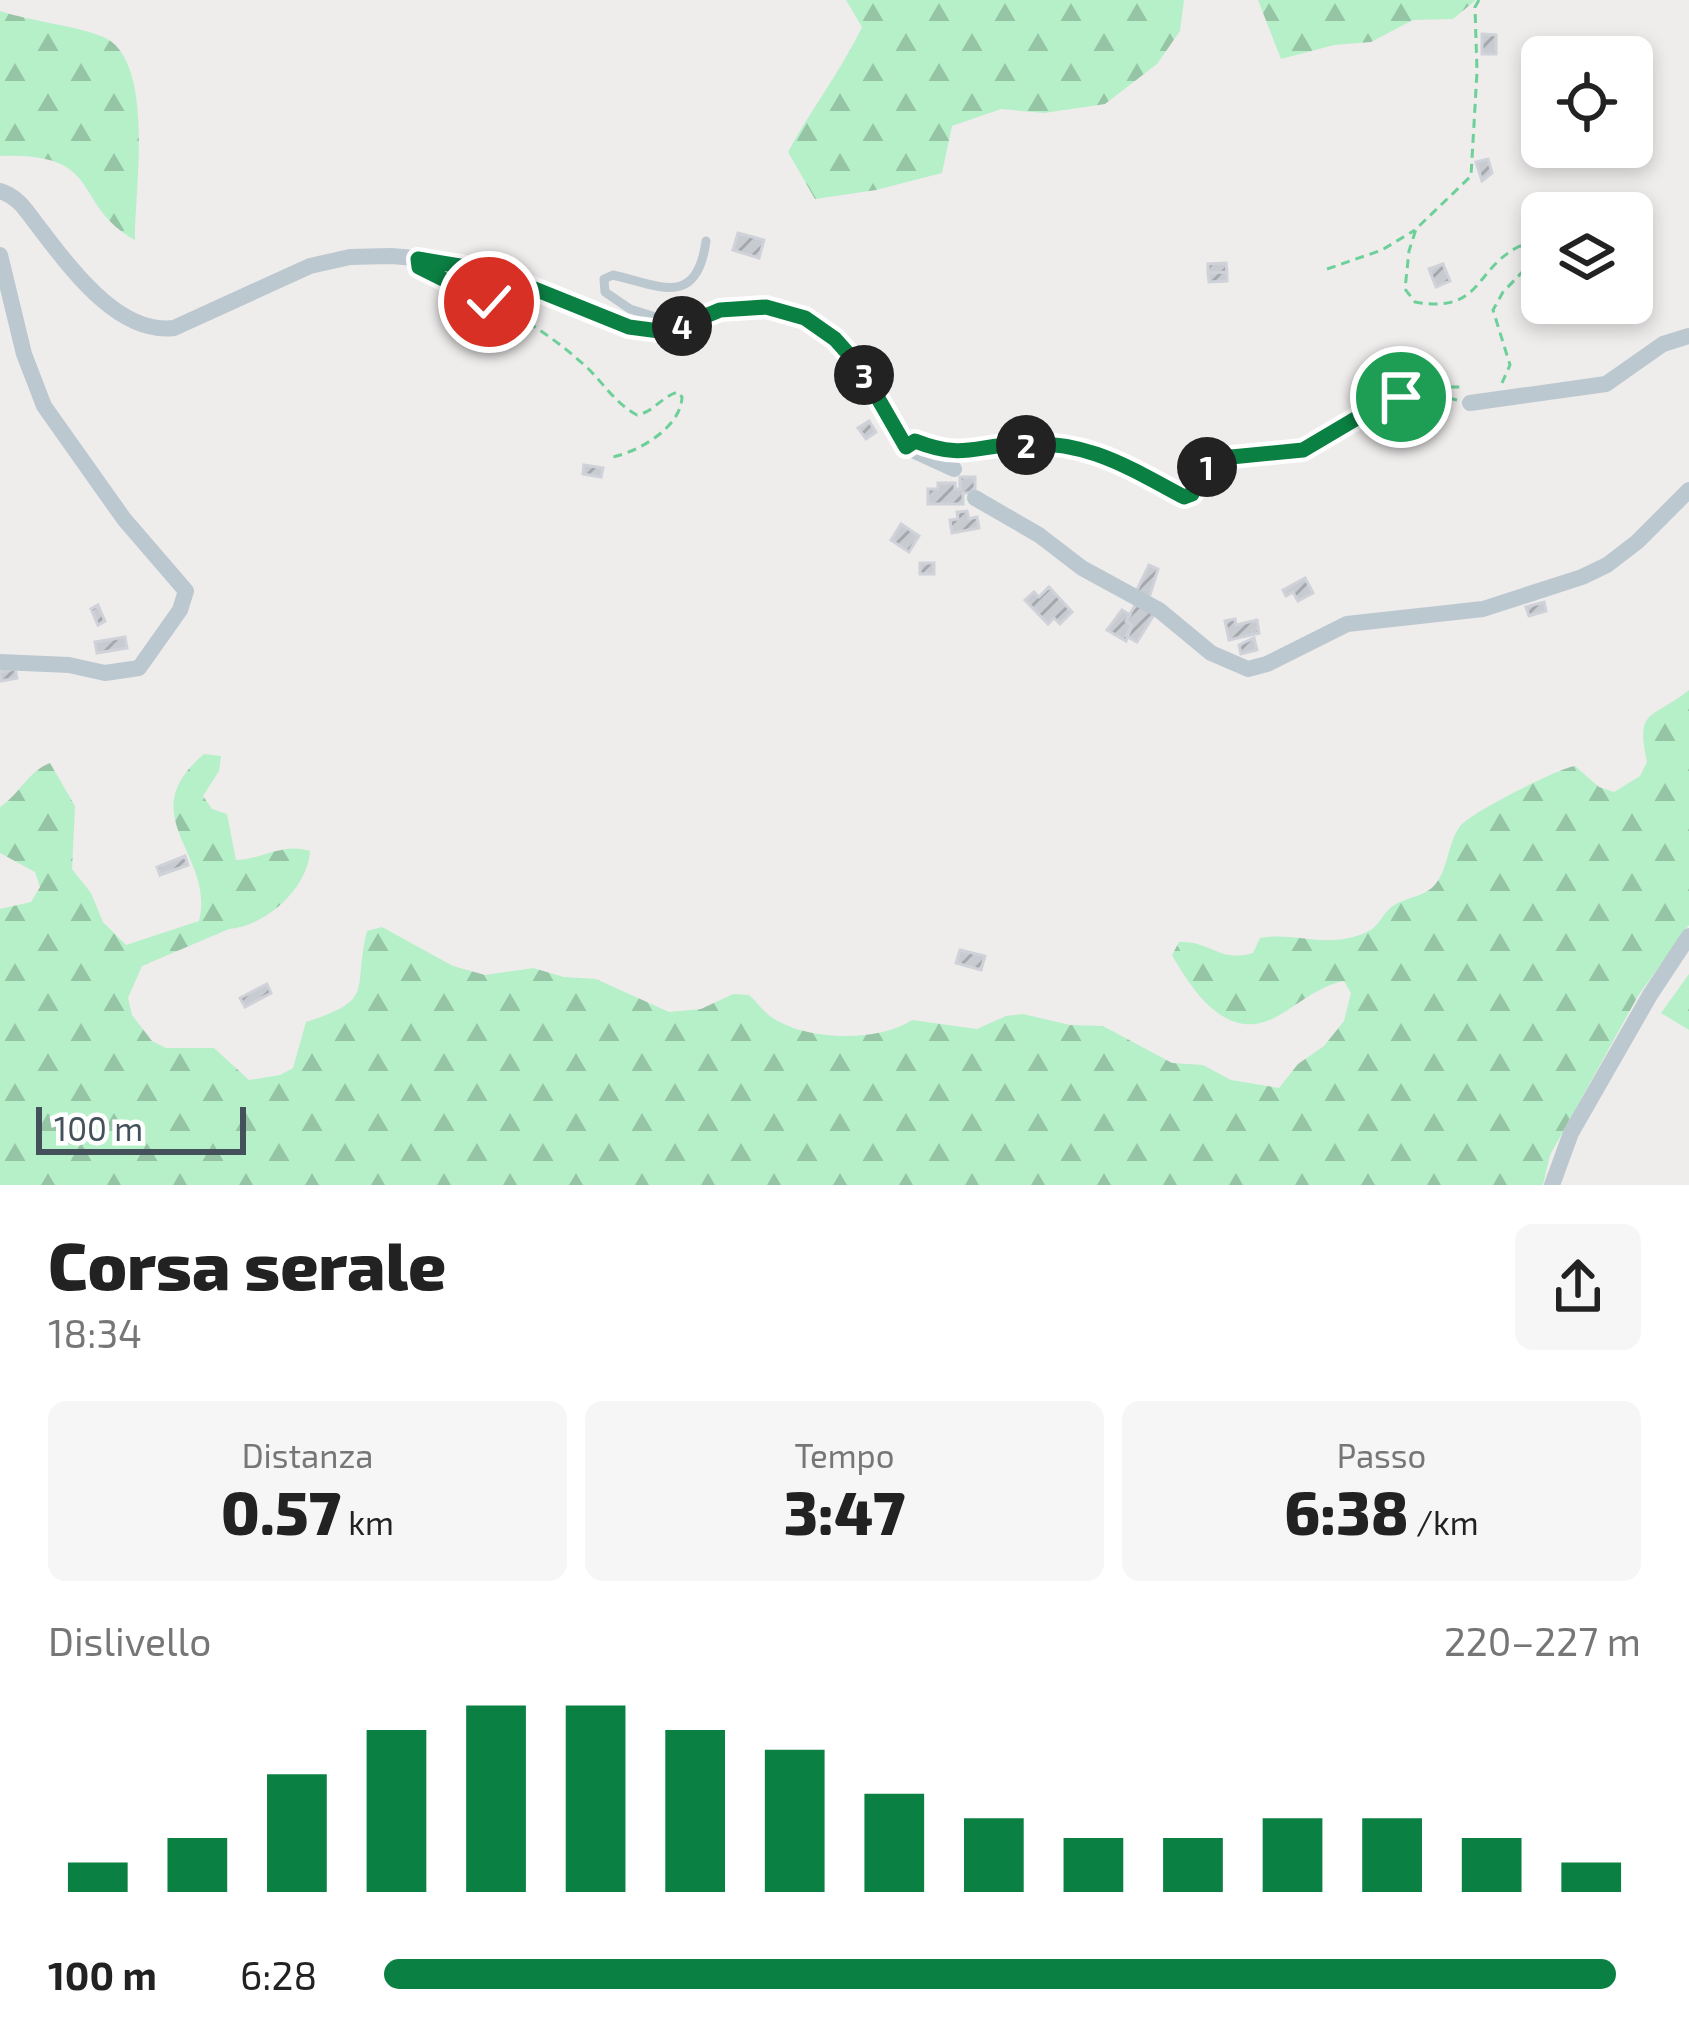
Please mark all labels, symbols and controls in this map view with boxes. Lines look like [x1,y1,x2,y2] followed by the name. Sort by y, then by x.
[1521,36,1653,324] map controls
[1521,36,1653,168] button: locate
[1521,192,1653,324] button: layers
[438,251,540,353] pin
[456,269,522,335] icon: check
[652,296,712,356] pin: 4
[671,306,693,346] text: 4
[834,345,894,405] pin: 3
[1350,346,1452,448] pin
[855,355,873,395] text: 3
[1368,364,1434,430] icon: arrive
[996,415,1056,475] pin: 2
[1016,425,1036,465] text: 2
[1177,437,1237,497] pin: 1
[1200,447,1214,487] text: 1
[36,1101,246,1154] scale bar
[54,1108,143,1148] text: 100 m
[48,1224,446,1303] text: Corsa serale
[1515,1224,1641,1350] button: share
[48,1309,142,1356] text: 18:34
[242,1435,373,1475] text: Distanza
[795,1435,895,1475] text: Tempo
[1337,1435,1426,1475] text: Passo
[221,1475,341,1547] text: 0.57
[784,1475,905,1547] text: 3:47
[1284,1475,1409,1547] text: 6:38
[341,1502,394,1542] text: km
[1409,1502,1479,1542] text: /km
[48,1617,211,1664] text: Dislivello
[1444,1617,1641,1664] text: 220–227 m
[48,1951,157,1998] text: 100 m
[240,1951,317,1998] text: 6:28

